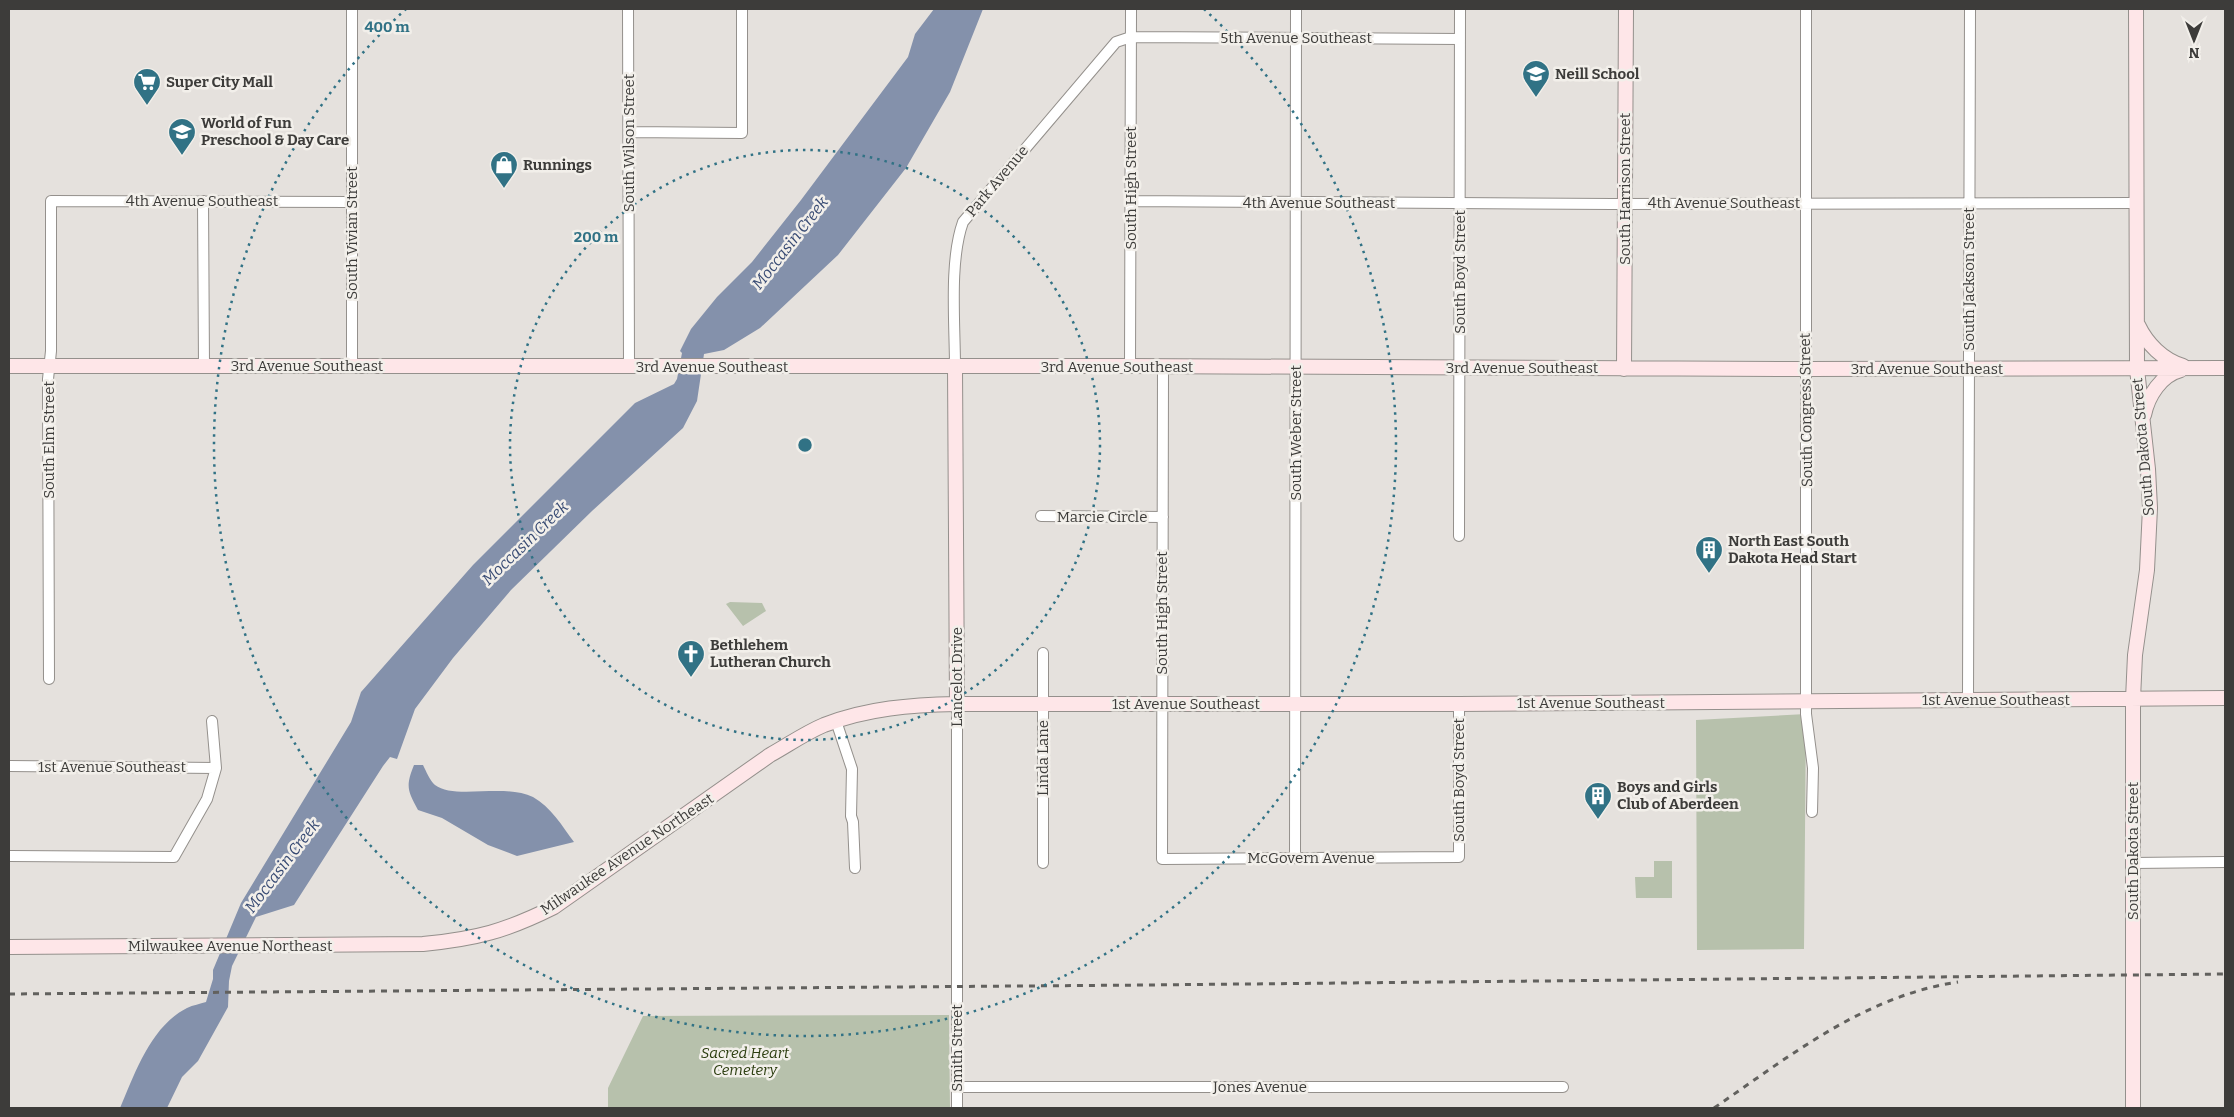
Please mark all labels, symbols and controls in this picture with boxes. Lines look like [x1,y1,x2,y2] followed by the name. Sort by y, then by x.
[2169,15,2219,65] north arrow
[364,18,410,36] text: 400 m
[1220,29,1372,47] street label: 5th Avenue Southeast
[2188,44,2199,61] text: N
[1521,59,1551,98] school or university icon: Neill School
[1555,65,1640,83] place label: Neill School
[132,67,162,106] supermarket icon: Super City Mall
[166,73,273,91] place label: Super City Mall
[620,73,638,212] street label: South Wilson Street
[1616,112,1634,265] street label: South Harrison Street
[201,114,349,149] place label: World of Fun Preschool & Day Care
[167,117,197,156] school or university icon: World of Fun Preschool & Day Care
[1122,126,1140,250] street label: South High Street
[962,142,1032,220] street label: Park Avenue
[489,150,519,189] shop icon: Runnings
[523,156,592,174] place label: Runnings
[343,166,361,300] street label: South Vivian Street
[126,192,279,210] street label: 4th Avenue Southeast
[748,193,832,293] water label: Moccasin Creek
[1243,194,1396,212] street label: 4th Avenue Southeast
[1648,194,1801,212] street label: 4th Avenue Southeast
[1960,207,1978,351] street label: South Jackson Street
[1451,209,1469,334] street label: South Boyd Street
[574,228,619,246] text: 200 m
[1796,332,1816,487] street label: South Congress Street
[231,357,384,375] street label: 3rd Avenue Southeast
[636,358,789,376] street label: 3rd Avenue Southeast
[1041,358,1194,376] street label: 3rd Avenue Southeast
[1446,359,1599,377] street label: 3rd Avenue Southeast
[1851,360,2004,378] street label: 3rd Avenue Southeast
[1287,365,1305,501] street label: South Weber Street
[2128,377,2158,517] street label: South Dakota Street
[40,381,58,499] street label: South Elm Street
[796,436,814,454] centre of rings
[478,497,572,589] water label: Moccasin Creek
[1057,508,1147,526] street label: Marcie Circle
[1728,532,1857,567] place label: North East South Dakota Head Start
[1694,535,1724,574] building icon: North East South Dakota Head Start
[1153,551,1171,675] street label: South High Street
[948,627,966,727] street label: Lancelot Drive
[710,636,831,671] place label: Bethlehem Lutheran Church
[676,639,706,678] church icon: Bethlehem Lutheran Church
[1922,691,2070,709] street label: 1st Avenue Southeast
[1517,694,1665,712] street label: 1st Avenue Southeast
[1112,695,1260,713] street label: 1st Avenue Southeast
[1450,717,1468,842] street label: South Boyd Street
[1034,720,1052,796] street label: Linda Lane
[38,758,186,776] street label: 1st Avenue Southeast
[1617,778,1739,813] place label: Boys and Girls Club of Aberdeen
[1583,781,1613,820] building icon: Boys and Girls Club of Aberdeen
[2124,781,2142,920] street label: South Dakota Street
[537,789,717,919] street label: Milwaukee Avenue Northeast
[241,815,324,917] water label: Moccasin Creek
[1247,849,1375,867] street label: McGovern Avenue
[128,937,333,955] street label: Milwaukee Avenue Northeast
[948,1004,966,1092] street label: Smith Street
[701,1044,790,1079] park label: Sacred Heart Cemetery
[1212,1078,1307,1096] street label: Jones Avenue

